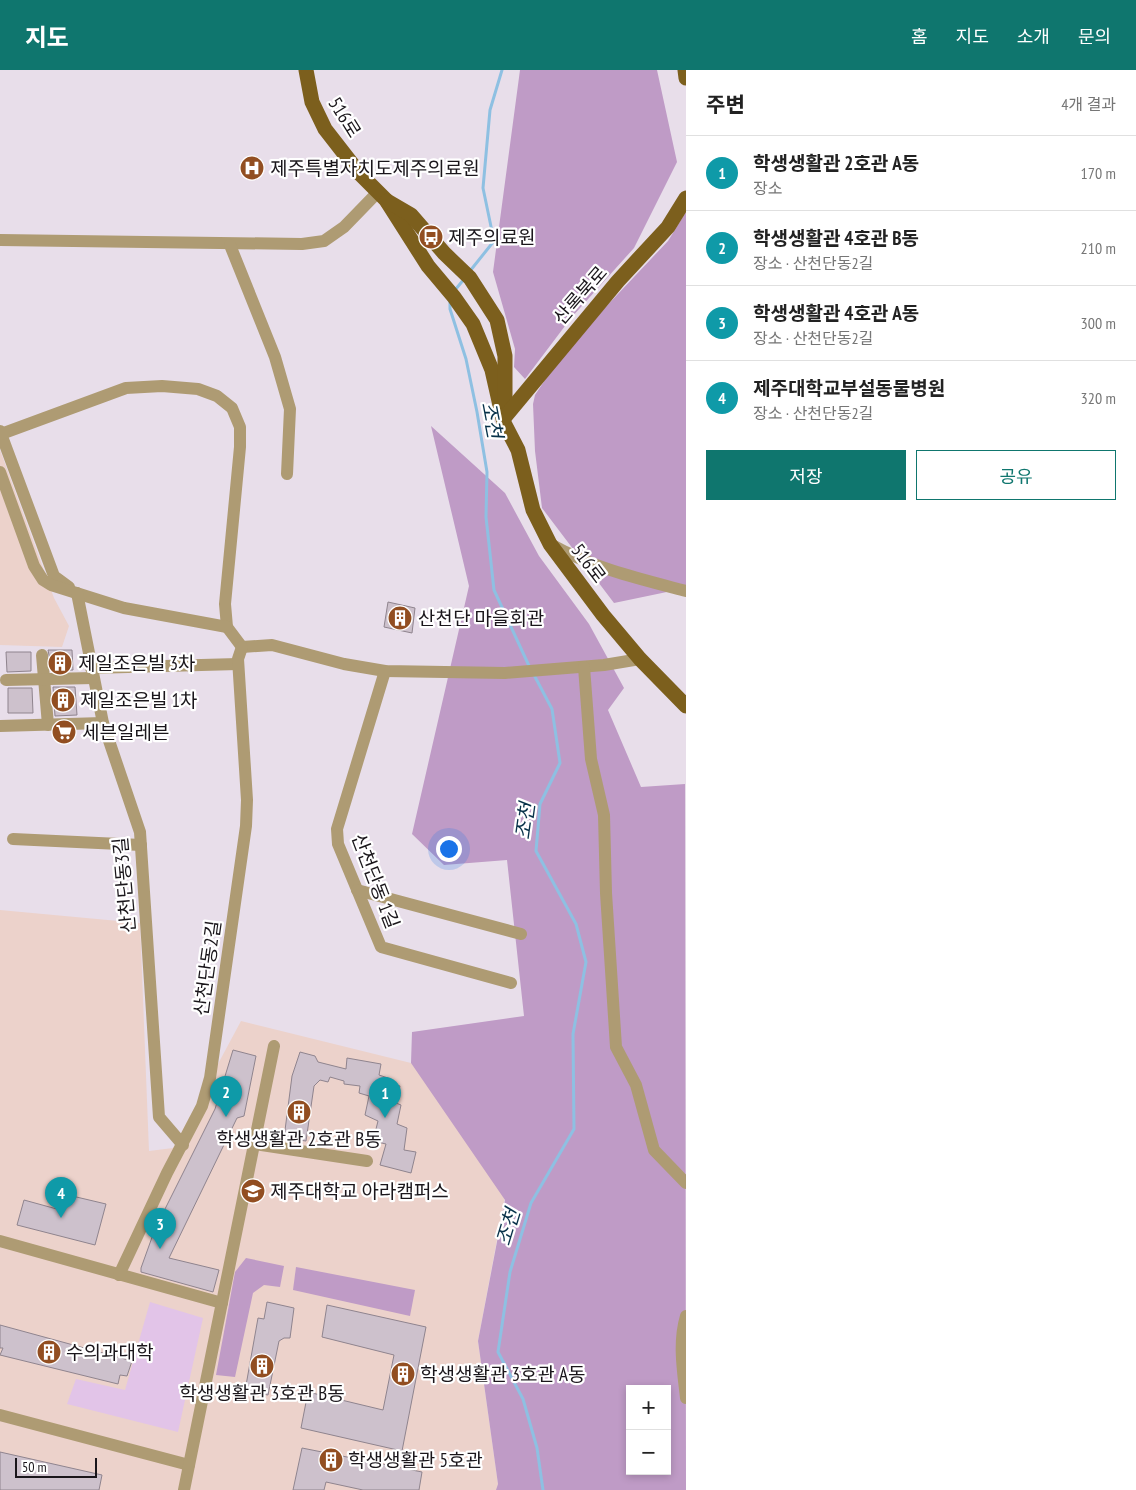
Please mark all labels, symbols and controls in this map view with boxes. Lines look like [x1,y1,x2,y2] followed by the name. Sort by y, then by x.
[25,22,69,53] text: 지도
[911,25,928,48] text: 홈
[956,25,989,48] text: 지도
[1017,25,1050,48] text: 소개
[1078,25,1111,48] text: 문의
[706,91,745,118] text: 주변
[323,92,367,142] street label: 516로
[1061,94,1116,114] text: 4개 결과
[753,151,919,175] text: 학생생활관 2호관 A동
[239,155,265,181] hospital icon: 제주특별자치도제주의료원
[270,156,480,180] place label: 제주특별자치도제주의료원
[718,163,726,183] text: 1
[1081,163,1116,183] text: 170 m
[753,178,782,198] text: 장소
[418,224,444,250] bus stop icon: 제주의료원
[448,225,535,249] place label: 제주의료원
[753,226,919,250] text: 학생생활관 4호관 B동
[718,238,726,258] text: 2
[1081,238,1116,258] text: 210 m
[753,253,873,273] text: 장소 · 산천단동2길
[548,261,612,329] street label: 산록북로
[753,301,919,325] text: 학생생활관 4호관 A동
[718,313,726,333] text: 3
[1081,313,1116,333] text: 300 m
[753,328,873,348] text: 장소 · 산천단동2길
[753,376,945,400] text: 제주대학교부설동물병원
[718,388,726,408] text: 4
[1081,388,1116,408] text: 320 m
[476,399,509,443] water label: 조천
[753,403,873,423] text: 장소 · 산천단동2길
[706,450,906,500] button: 저장
[916,450,1116,500] button: 공유
[566,539,612,587] street label: 516로
[387,605,413,631] building icon: 산천단 마을회관
[418,606,544,630] place label: 산천단 마을회관
[47,650,73,676] building icon: 제일조은빌 3차
[78,651,195,675] place label: 제일조은빌 3차
[50,687,76,713] building icon: 제일조은빌 1차
[80,688,197,712] place label: 제일조은빌 1차
[51,719,77,745] supermarket icon: 세븐일레븐
[82,720,169,744] place label: 세븐일레븐
[510,798,541,841] water label: 조천
[347,830,405,932] street label: 산천단동 1길
[108,836,140,934] street label: 산천단동3길
[436,836,462,862] your location
[188,919,226,1017] street label: 산천단동2길
[210,1076,242,1117] pin: 2
[369,1077,401,1118] pin: 1
[286,1099,312,1125] building icon: 학생생활관 2호관 B동
[216,1127,382,1151] place label: 학생생활관 2호관 B동
[45,1177,77,1218] pin: 4
[240,1178,266,1204] school or university icon: 제주대학교 아라캠퍼스
[270,1179,449,1203] place label: 제주대학교 아라캠퍼스
[490,1203,527,1248] water label: 조천
[144,1208,176,1249] pin: 3
[36,1339,62,1365] building icon: 수의과대학
[66,1340,154,1364] place label: 수의과대학
[249,1353,275,1379] building icon: 학생생활관 3호관 B동
[390,1361,416,1387] building icon: 학생생활관 3호관 A동
[420,1362,585,1386] place label: 학생생활관 3호관 A동
[179,1381,345,1405] place label: 학생생활관 3호관 B동
[626,1385,671,1475] map controls
[626,1385,671,1430] button: +
[626,1430,671,1475] button: −
[318,1447,344,1473] building icon: 학생생활관 5호관
[348,1448,483,1472] place label: 학생생활관 5호관
[15,1455,98,1478] scale bar
[22,1458,47,1476] text: 50 m

